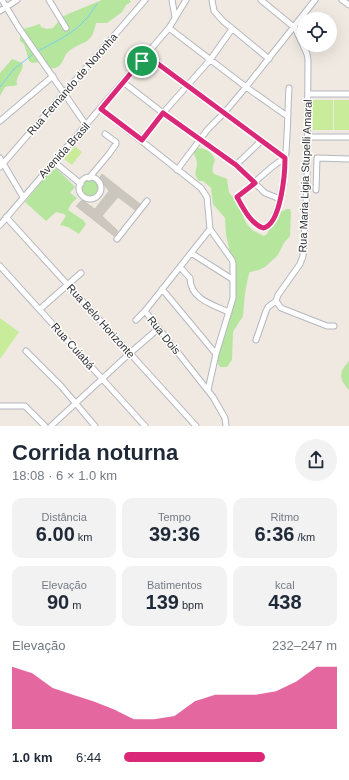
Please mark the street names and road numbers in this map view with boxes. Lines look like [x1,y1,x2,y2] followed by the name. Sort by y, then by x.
[25,30,120,137] street label: Rua Fernando de Noronha
[296,99,314,253] street label: Rua Maria Ligia Stupelli Amaral
[36,120,92,180] street label: Avenida Brasil
[65,282,137,360] street label: Rua Belo Horizonte
[145,314,183,357] street label: Rua Dois
[49,320,97,372] street label: Rua Cuiabá

